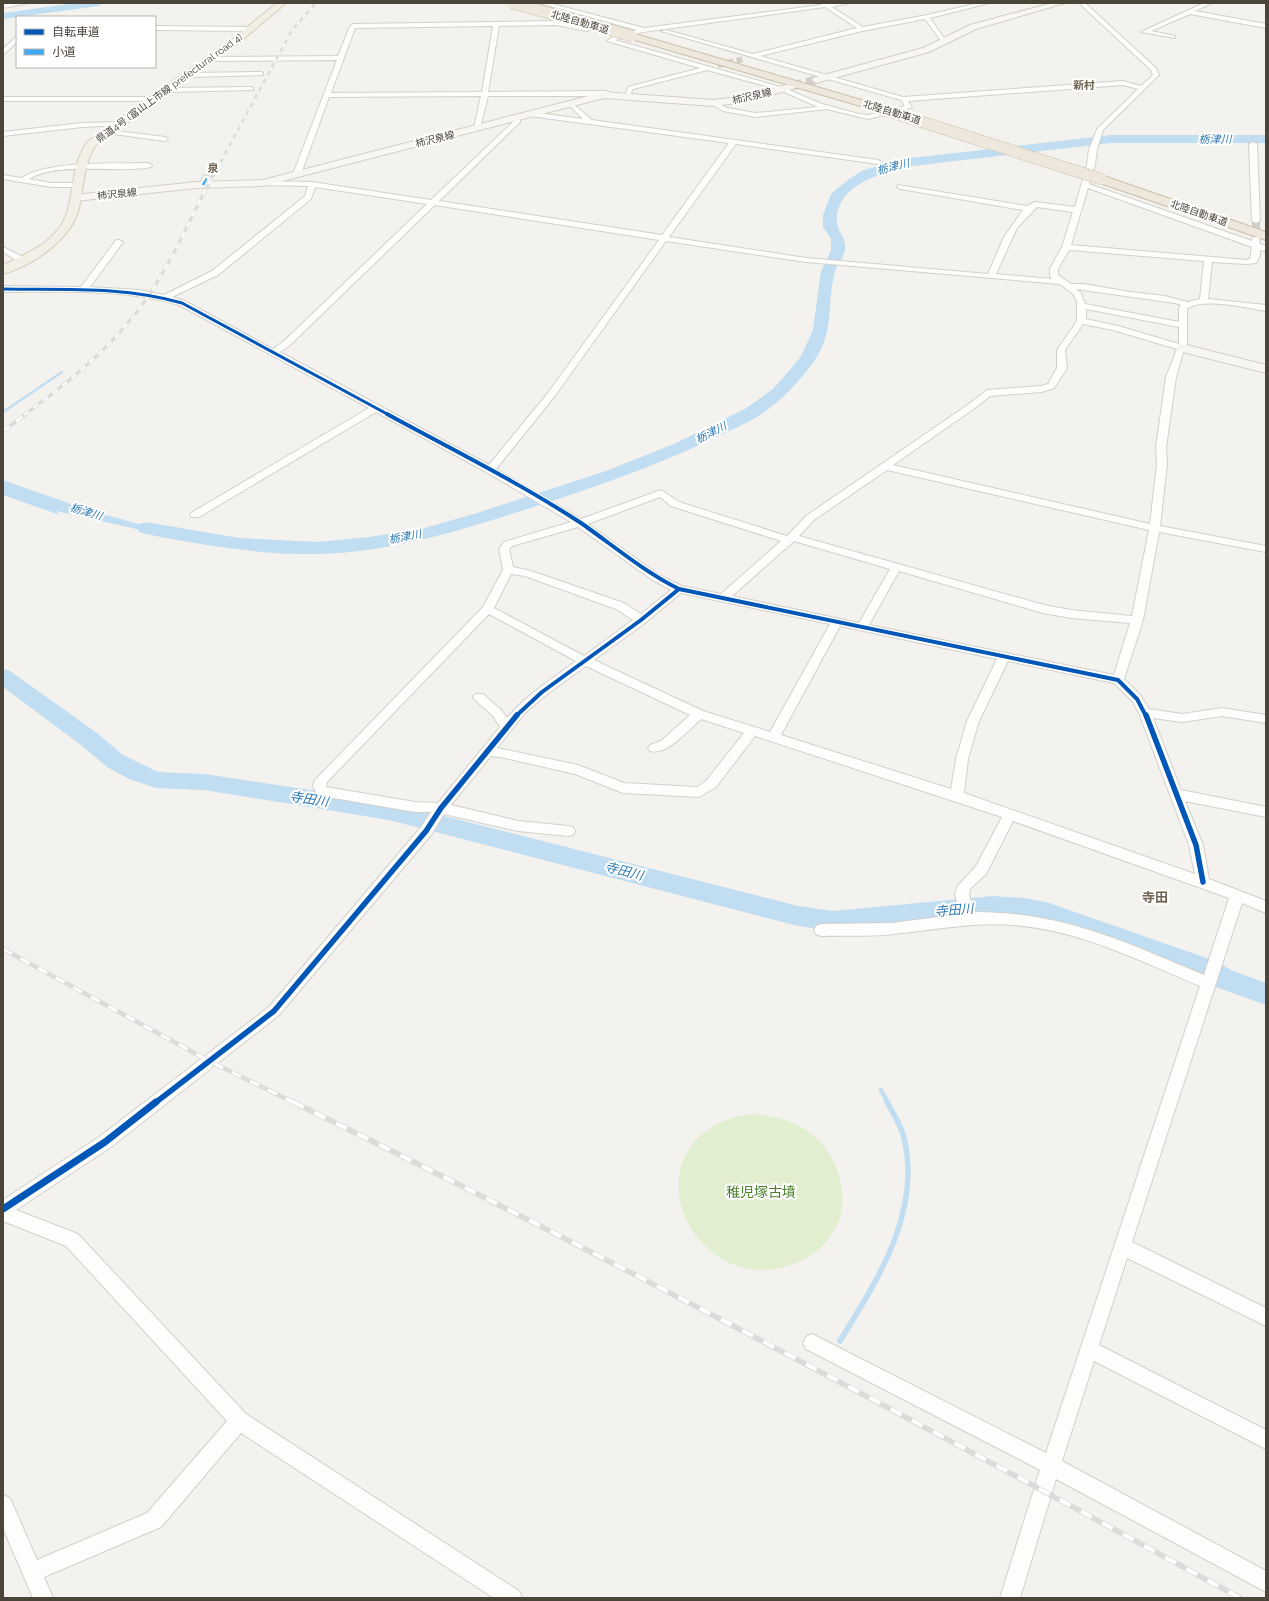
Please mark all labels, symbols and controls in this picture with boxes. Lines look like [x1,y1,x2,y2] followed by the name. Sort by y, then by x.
[550,8,610,36] street label: 北陸自動車道
[16,16,156,68] legend
[52,25,100,39] text: 自転車道
[94,31,244,145] street label: 県道4号 (富山上市線 prefectural road 4)
[52,45,76,59] text: 小道
[1073,79,1095,92] district label: 新村
[731,86,773,106] street label: 柿沢泉線
[862,98,922,126] street label: 北陸自動車道
[414,129,456,149] street label: 柿沢泉線
[1199,133,1232,146] water label: 栃津川
[875,156,912,177] water label: 栃津川
[208,162,219,175] district label: 泉
[97,186,137,202] street label: 柿沢泉線
[1169,198,1229,228] street label: 北陸自動車道
[693,419,730,446] water label: 栃津川
[68,501,105,523] water label: 栃津川
[388,527,423,547] water label: 栃津川
[289,789,331,810] water label: 寺田川
[603,859,647,883] water label: 寺田川
[1142,890,1168,905] district label: 寺田
[934,901,976,919] water label: 寺田川
[726,1184,796,1200] park label: 稚児塚古墳

